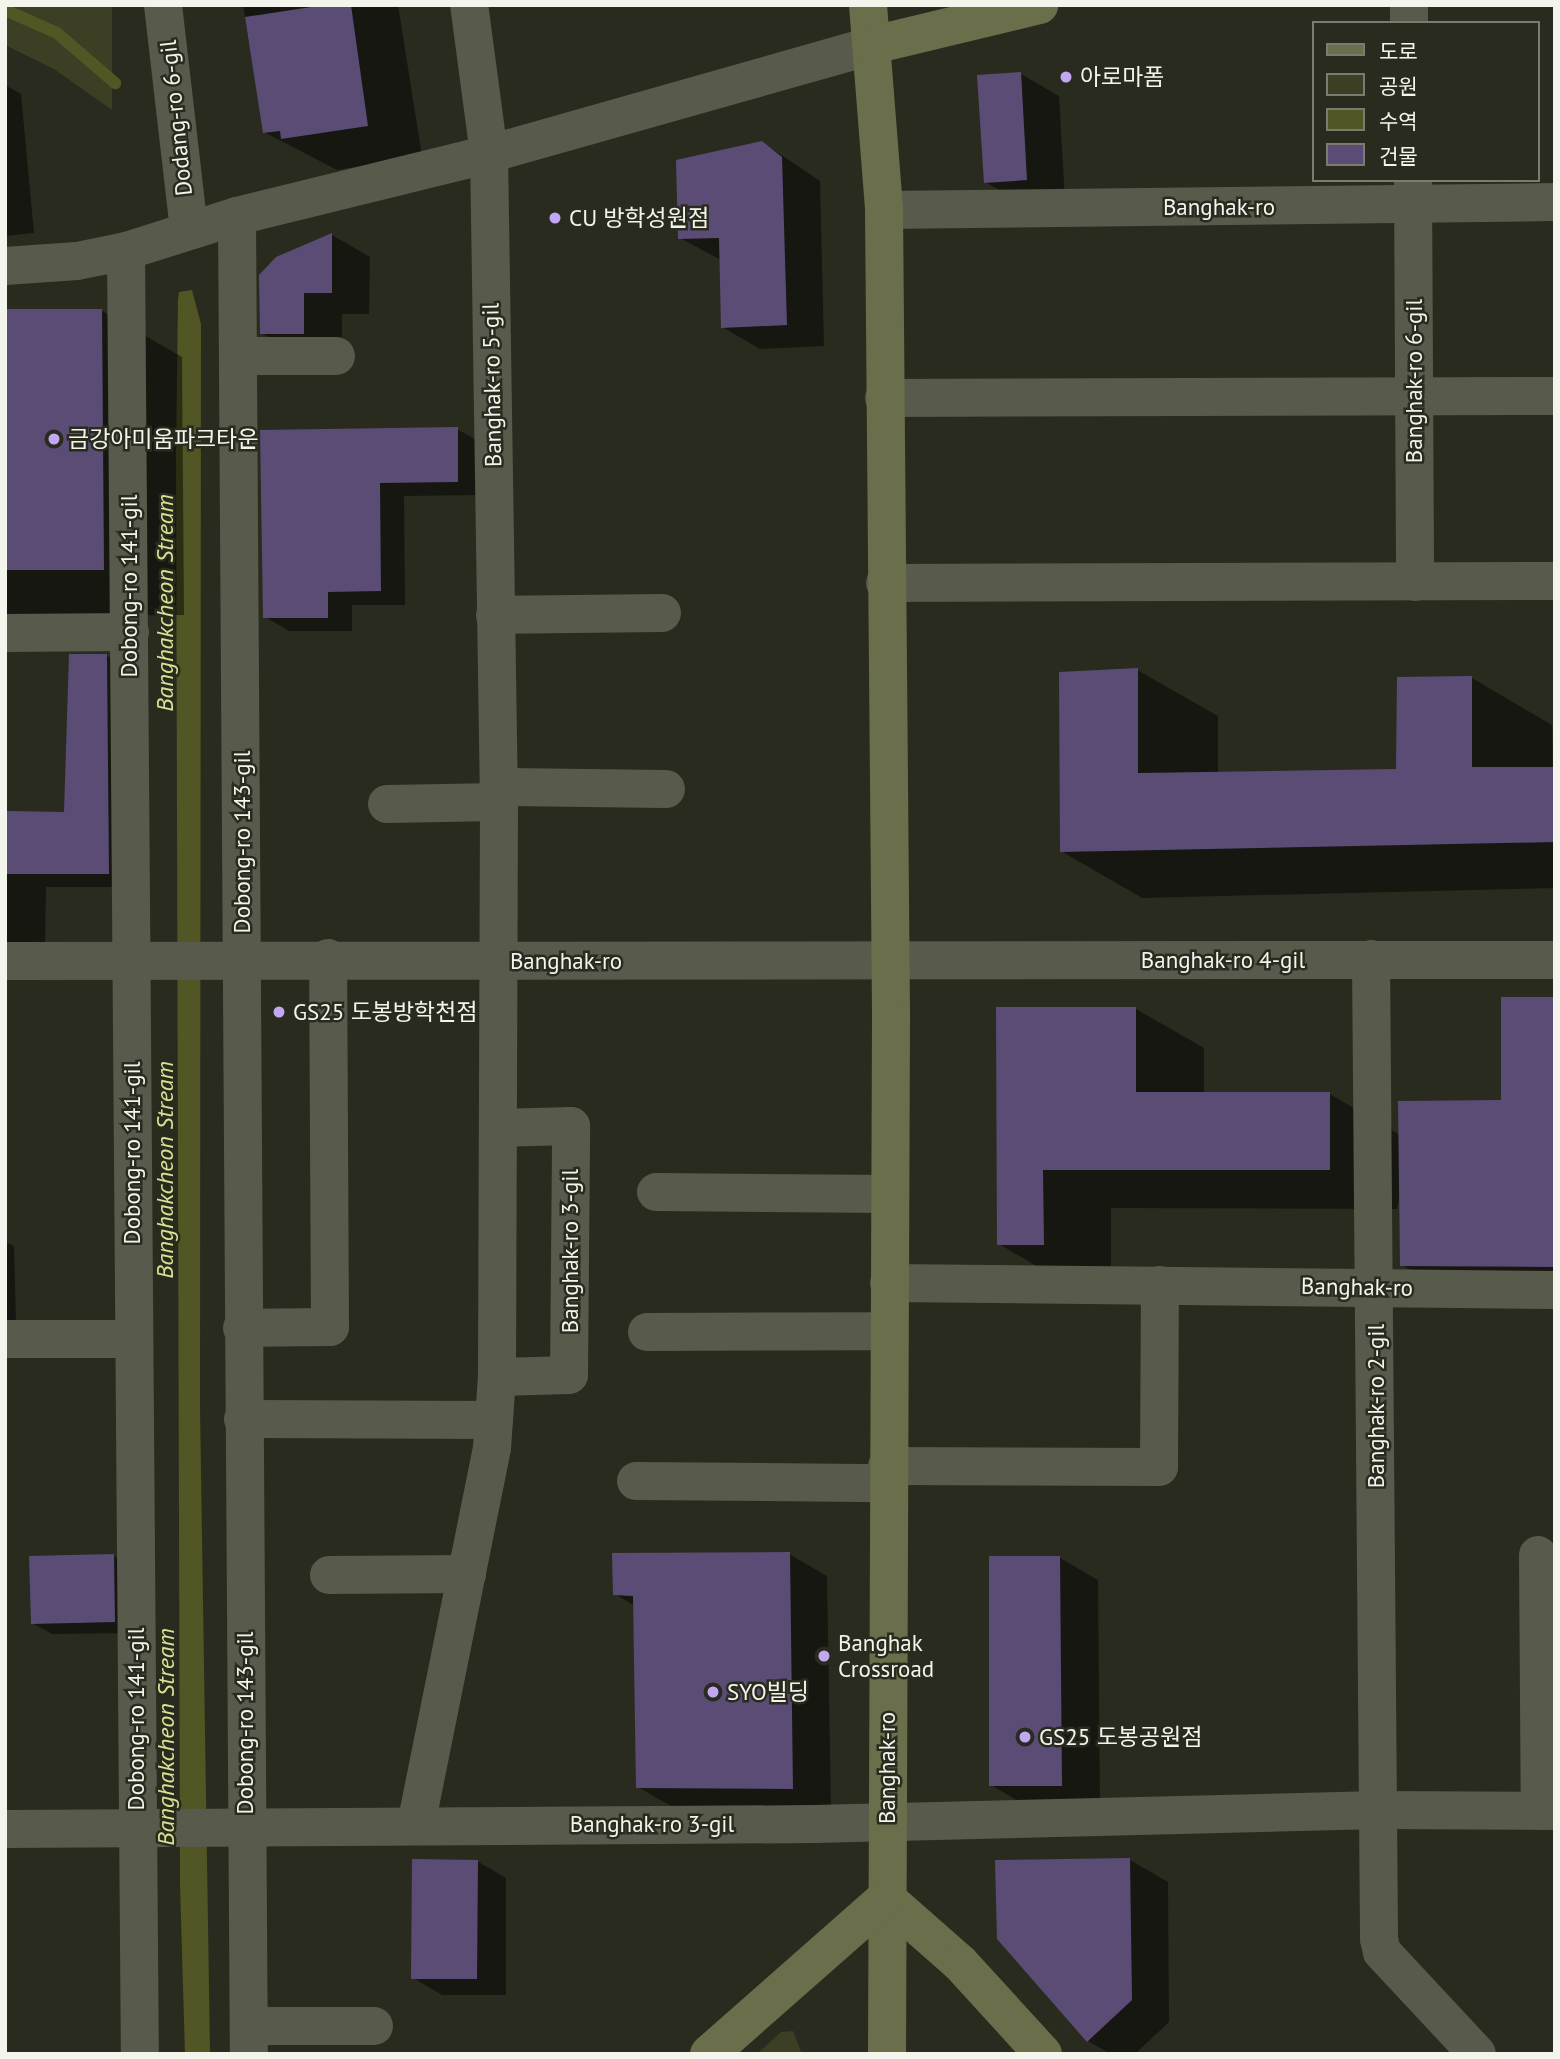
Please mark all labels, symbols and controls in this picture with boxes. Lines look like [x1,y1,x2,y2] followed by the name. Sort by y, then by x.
[1312,21,1539,182] legend
[1379,38,1418,65] text: 도로
[154,39,198,197] street label: Dodang-ro 6-gil
[1080,63,1165,91] place label: 아로마폼
[1058,69,1074,85] marker: 아로마폼
[1379,73,1418,100] text: 공원
[1379,108,1418,135] text: 수역
[1379,143,1418,170] text: 건물
[1163,193,1275,221] street label: Banghak-ro
[569,204,709,232] place label: CU 방학성원점
[547,210,563,226] marker: CU 방학성원점
[1400,299,1428,463] street label: Banghak-ro 6-gil
[477,303,507,467] street label: Banghak-ro 5-gil
[68,425,258,453] place label: 금강아미움파크타운
[46,431,62,447] marker: 금강아미움파크타운
[151,494,179,712] water label: Banghakcheon Stream
[115,495,143,677] street label: Dobong-ro 141-gil
[228,751,256,933] street label: Dobong-ro 143-gil
[1141,946,1305,974] street label: Banghak-ro 4-gil
[510,947,622,975] street label: Banghak-ro
[293,998,477,1026] place label: GS25 도봉방학천점
[271,1004,287,1020] marker: GS25 도봉방학천점
[151,1061,179,1279] water label: Banghakcheon Stream
[118,1062,146,1244] street label: Dobong-ro 141-gil
[556,1169,584,1333] street label: Banghak-ro 3-gil
[1301,1272,1413,1302] street label: Banghak-ro
[1362,1324,1390,1488] street label: Banghak-ro 2-gil
[122,1628,150,1810] street label: Dobong-ro 141-gil
[152,1628,180,1846] water label: Banghakcheon Stream
[838,1629,934,1683] place label: Banghak Crossroad
[231,1632,259,1814] street label: Dobong-ro 143-gil
[816,1648,832,1664] marker: Banghak Crossroad
[727,1678,809,1706] place label: SYO빌딩
[705,1684,721,1700] marker: SYO빌딩
[873,1712,901,1824] street label: Banghak-ro
[1039,1723,1202,1751] place label: GS25 도봉공원점
[1017,1729,1033,1745] marker: GS25 도봉공원점
[570,1810,734,1838] street label: Banghak-ro 3-gil

